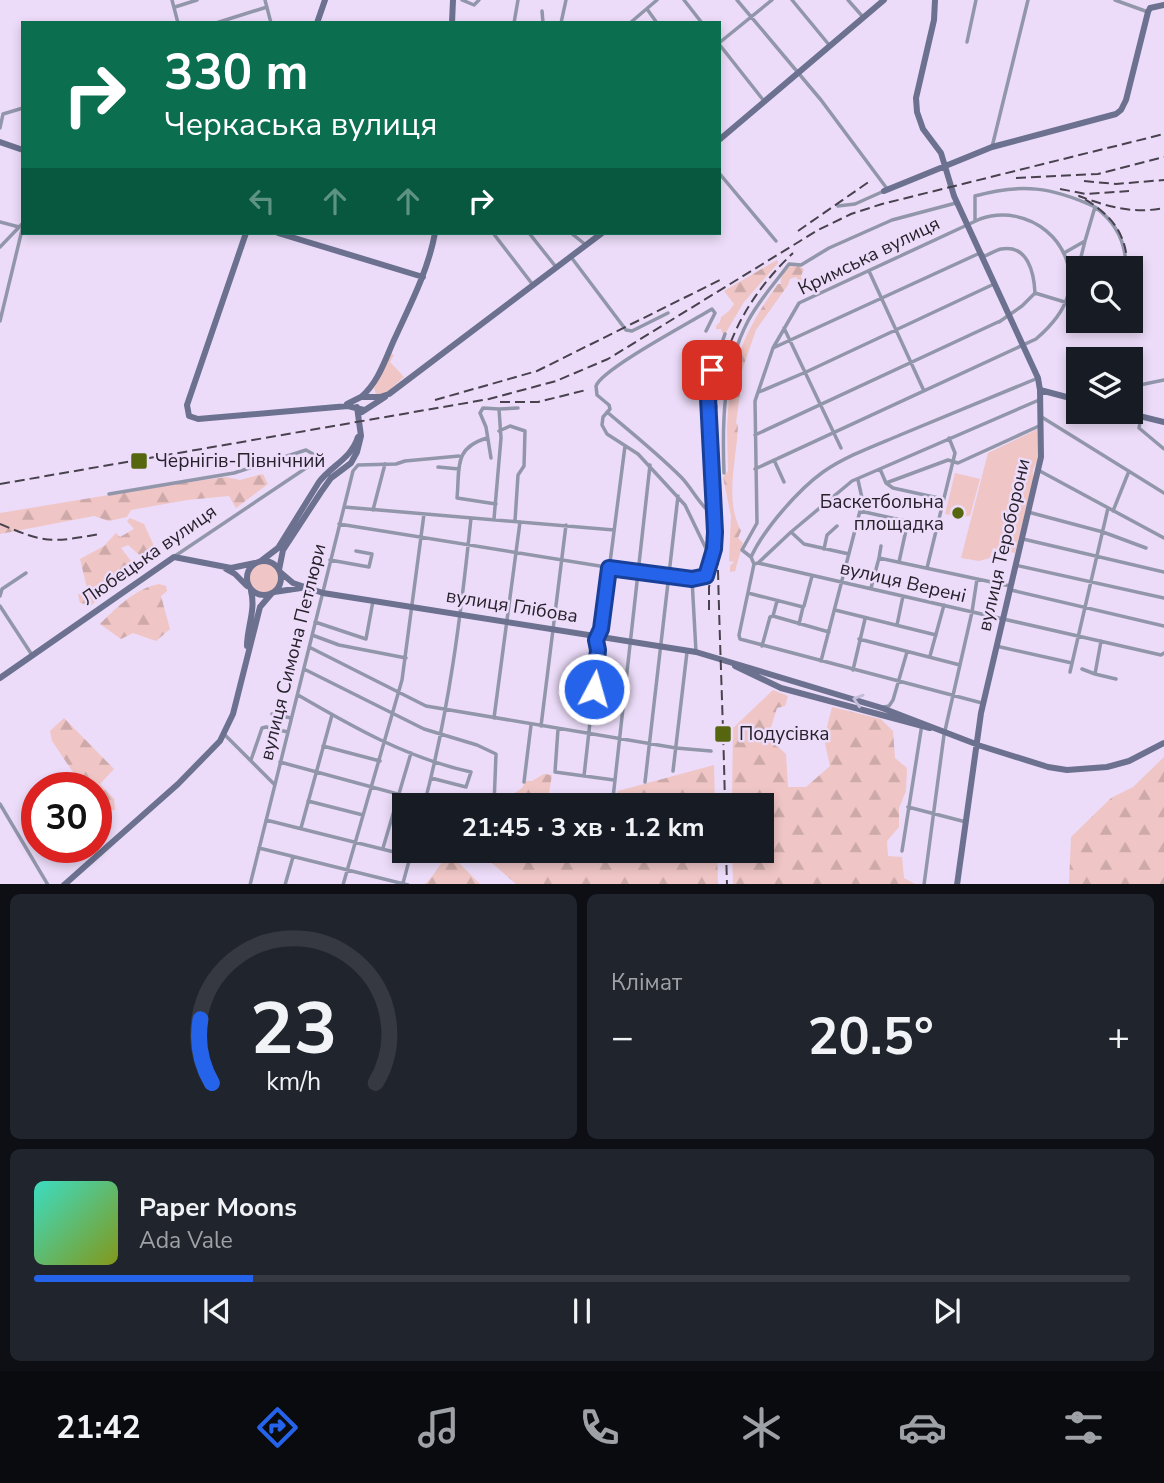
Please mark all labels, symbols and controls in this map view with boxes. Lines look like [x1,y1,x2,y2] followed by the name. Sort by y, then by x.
[164,39,308,106] text: 330 m
[49,49,140,140] icon: right
[164,103,437,146] text: Черкаська вулиця
[243,182,281,220] icon: left
[316,182,354,220] icon: ahead
[389,182,427,220] icon: ahead
[462,182,500,220] icon: right
[794,210,944,302] street label: Кримська вулиця
[1066,256,1143,424] map controls
[1066,256,1143,333] button: search
[682,340,742,400] pin
[1066,347,1143,424] button: layers
[693,351,731,389] icon: arrive
[155,448,325,474] place label: Чернігів-Північний
[129,451,149,471] marker: Чернігів-Північний
[971,456,1037,634] street label: вулиця Тероборони
[820,489,944,537] place label: Баскетбольна площадка
[76,499,222,611] street label: Любецька вулиця
[950,505,966,521] marker: Баскетбольна площадка
[253,541,333,763] street label: вулиця Симона Петлюри
[837,555,969,609] street label: вулиця Верені
[444,583,580,629] street label: вулиця Глібова
[557,652,631,726] position arrow
[852,694,864,709] one-way arrow
[739,721,829,747] place label: Подусівка
[713,724,733,744] marker: Подусівка
[21,772,112,863] speed limit sign: 30
[461,810,705,845] text: 21:45 · 3 хв · 1.2 km
[611,967,682,998] text: Клімат
[250,979,337,1079] text: 23
[807,1001,934,1072] text: 20.5°
[611,1012,634,1063] text: −
[1107,1012,1130,1063] text: +
[266,1064,321,1098] text: km/h
[139,1190,297,1225] text: Paper Moons
[139,1225,233,1256] text: Ada Vale
[198,1292,236,1330] icon: previous
[563,1292,601,1330] icon: pause
[928,1292,966,1330] icon: next
[253,1403,302,1452] icon: directions
[414,1403,463,1452] icon: music
[575,1403,624,1452] icon: phone
[737,1403,786,1452] icon: climate
[898,1403,947,1452] icon: car
[1059,1403,1108,1452] icon: filters
[56,1406,141,1449] text: 21:42

